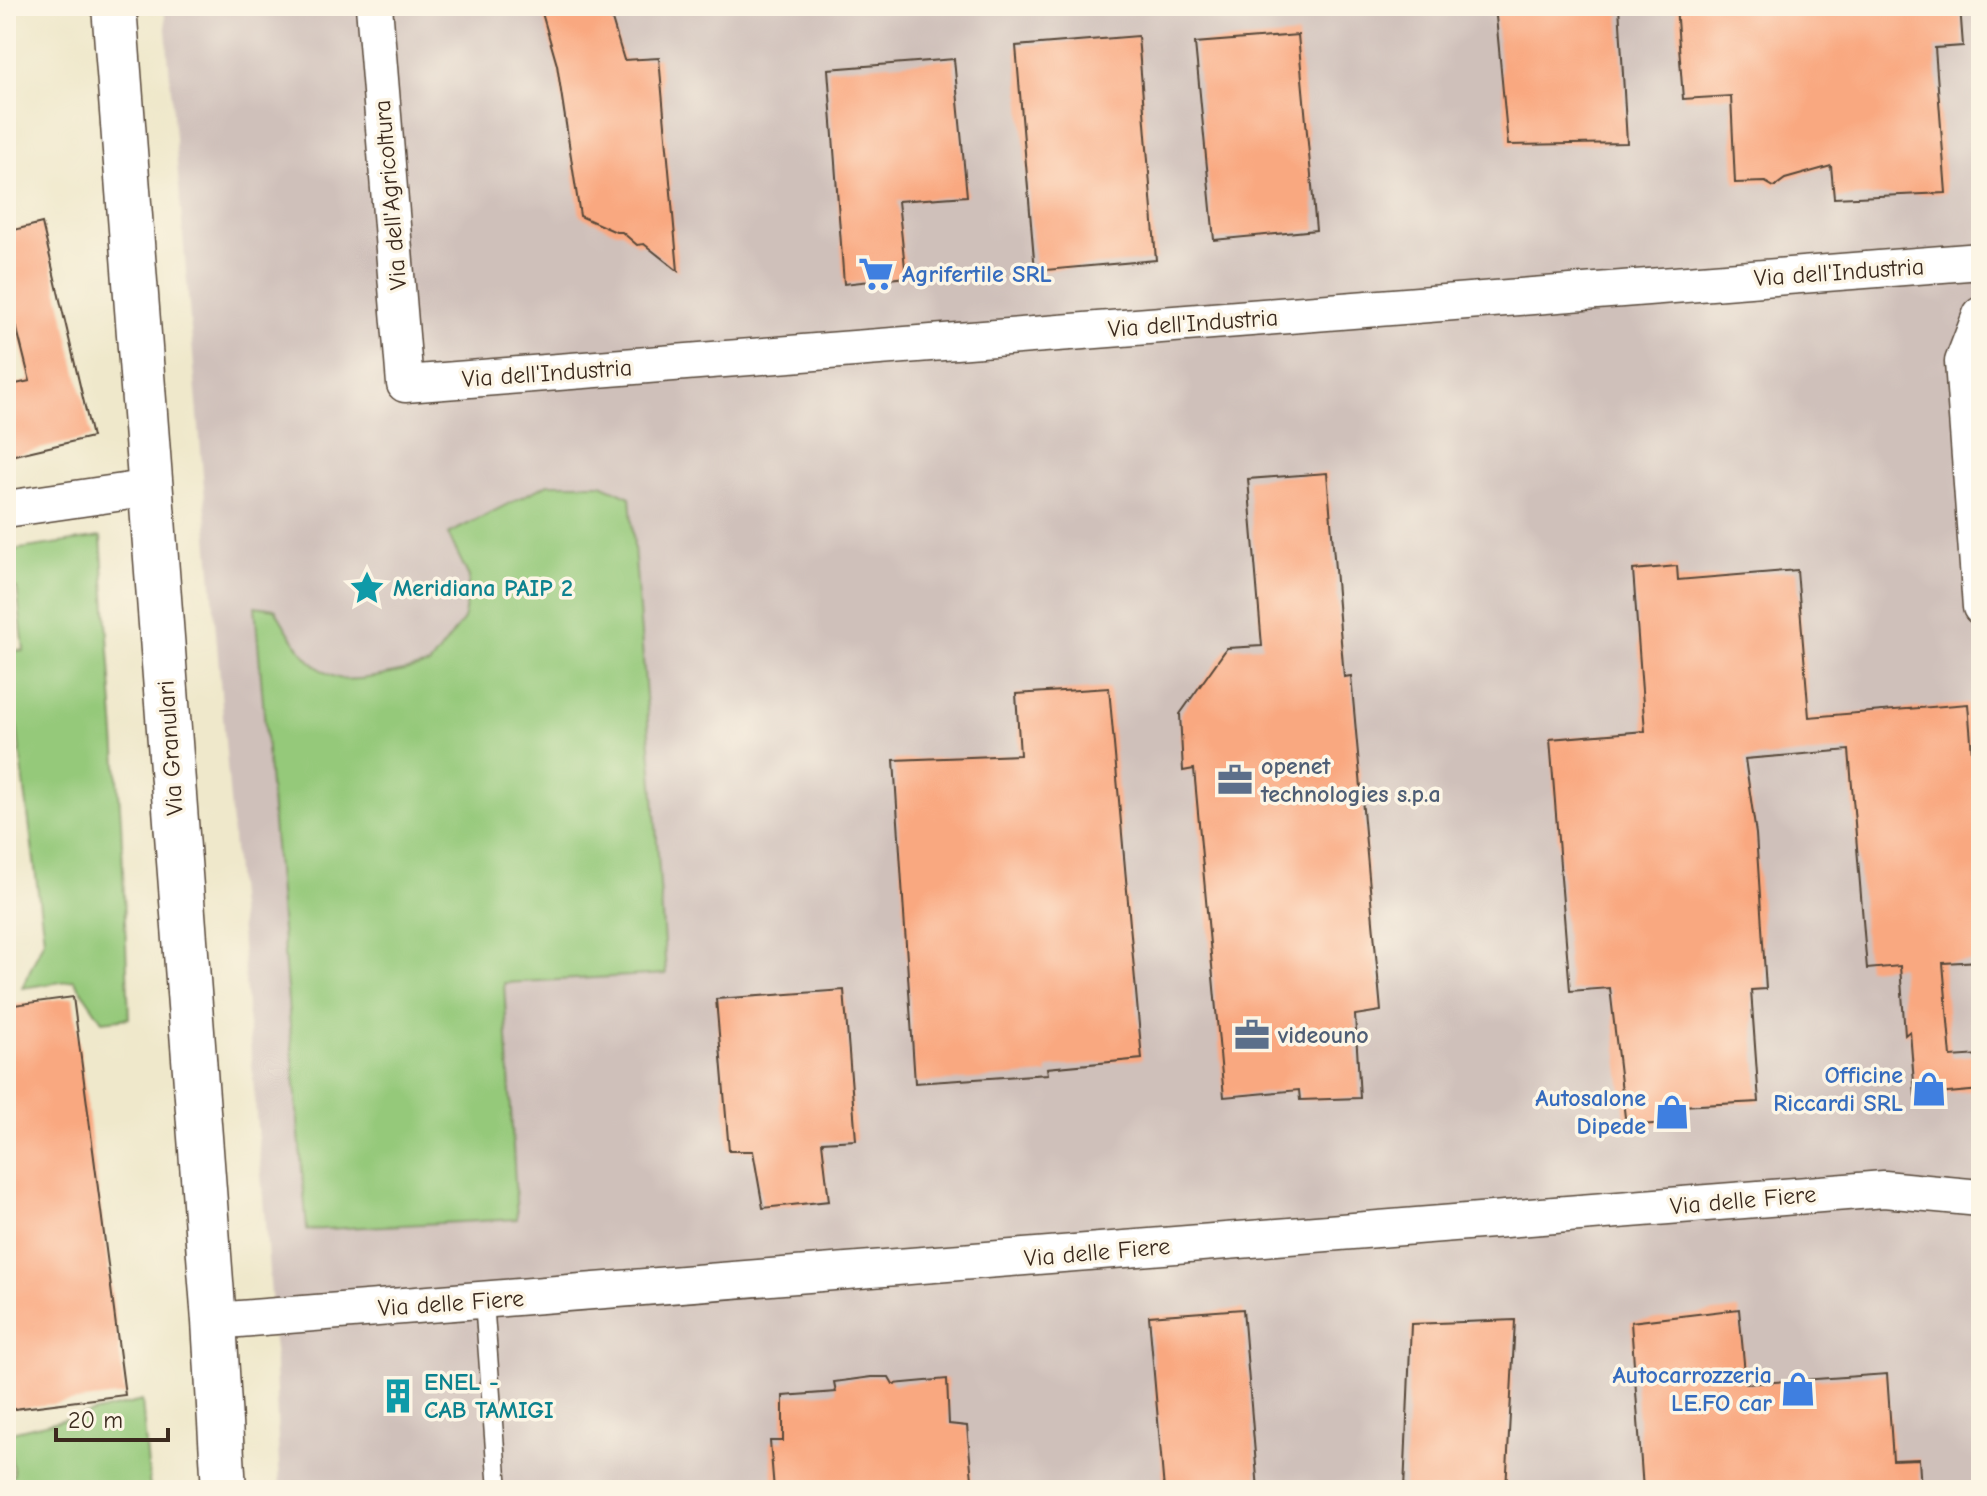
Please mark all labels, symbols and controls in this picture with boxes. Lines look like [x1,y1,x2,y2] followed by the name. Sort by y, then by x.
[368,99,412,291] street label: Via dell'Agricoltura
[1753,252,1925,292] street label: Via dell'Industria
[857,255,895,293] supermarket icon: Agrifertile SRL
[902,260,1052,288] place label: Agrifertile SRL
[1107,303,1279,343] street label: Via dell'Industria
[461,353,633,393] street label: Via dell'Industria
[348,569,386,607] place icon: Meridiana PAIP 2
[393,574,573,602] place label: Meridiana PAIP 2
[151,679,189,817] street label: Via Granulari
[1260,752,1441,808] place label: openet technologies s.p.a
[1216,761,1254,799] office icon: openet technologies s.p.a
[1233,1016,1271,1054] office icon: videouno
[1277,1021,1369,1049] place label: videouno
[1773,1061,1903,1117] place label: Officine Riccardi SRL
[1910,1070,1948,1108] shop icon: Officine Riccardi SRL
[1535,1084,1646,1140] place label: Autosalone Dipede
[1653,1093,1691,1131] shop icon: Autosalone Dipede
[1669,1180,1817,1220] street label: Via delle Fiere
[1023,1232,1171,1272] street label: Via delle Fiere
[377,1284,525,1322] street label: Via delle Fiere
[1613,1361,1772,1417] place label: Autocarrozzeria LE.FO car
[424,1368,554,1424] place label: ENEL - CAB TAMIGI
[1779,1370,1817,1408] shop icon: Autocarrozzeria LE.FO car
[379,1377,417,1415] building icon: ENEL - CAB TAMIGI
[56,1392,168,1442] scale bar
[68,1406,123,1434] text: 20 m

